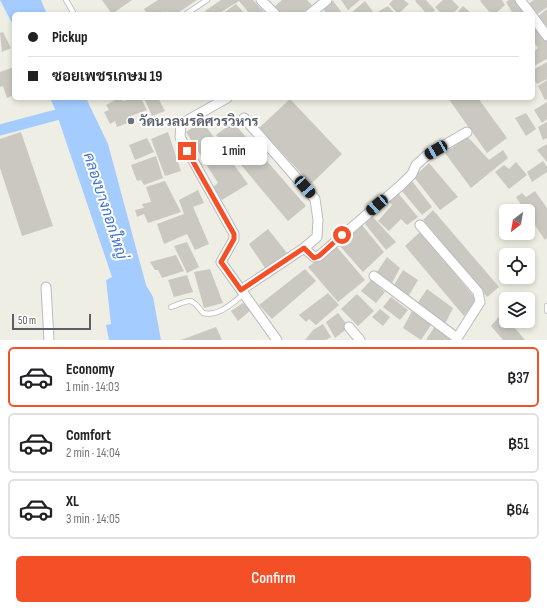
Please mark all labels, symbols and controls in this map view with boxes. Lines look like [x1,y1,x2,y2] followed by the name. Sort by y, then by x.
[52,28,88,47] text: Pickup
[52,67,162,86] text: ซอยเพชรเกษม 19
[139,113,259,130] place label: วัดนวลนรดิศวรวิหาร
[126,116,136,126] marker: วัดนวลนรดิศวรวิหาร
[201,137,267,165] callout: 1 min
[423,139,449,161] car
[178,142,196,160] route end
[222,143,246,159] text: 1 min
[79,150,132,263] water label: คลองบางกอกใหญ่
[293,174,317,200] car
[364,193,390,217] car
[499,204,535,240] north arrow
[499,204,535,328] map controls
[333,226,351,244] route start
[499,248,535,284] button: locate
[499,292,535,328] button: layers
[12,312,91,331] scale bar
[18,314,36,327] text: 50 m
[18,359,54,395] icon: car
[66,360,115,379] text: Economy
[507,369,529,388] text: ฿37
[66,379,119,395] text: 1 min · 14:03
[18,425,54,461] icon: car
[66,426,111,445] text: Comfort
[508,435,529,454] text: ฿51
[66,445,120,461] text: 2 min · 14:04
[18,491,54,527] icon: car
[66,492,79,511] text: XL
[506,501,529,520] text: ฿64
[66,511,120,527] text: 3 min · 14:05
[16,556,531,602] button: Confirm

